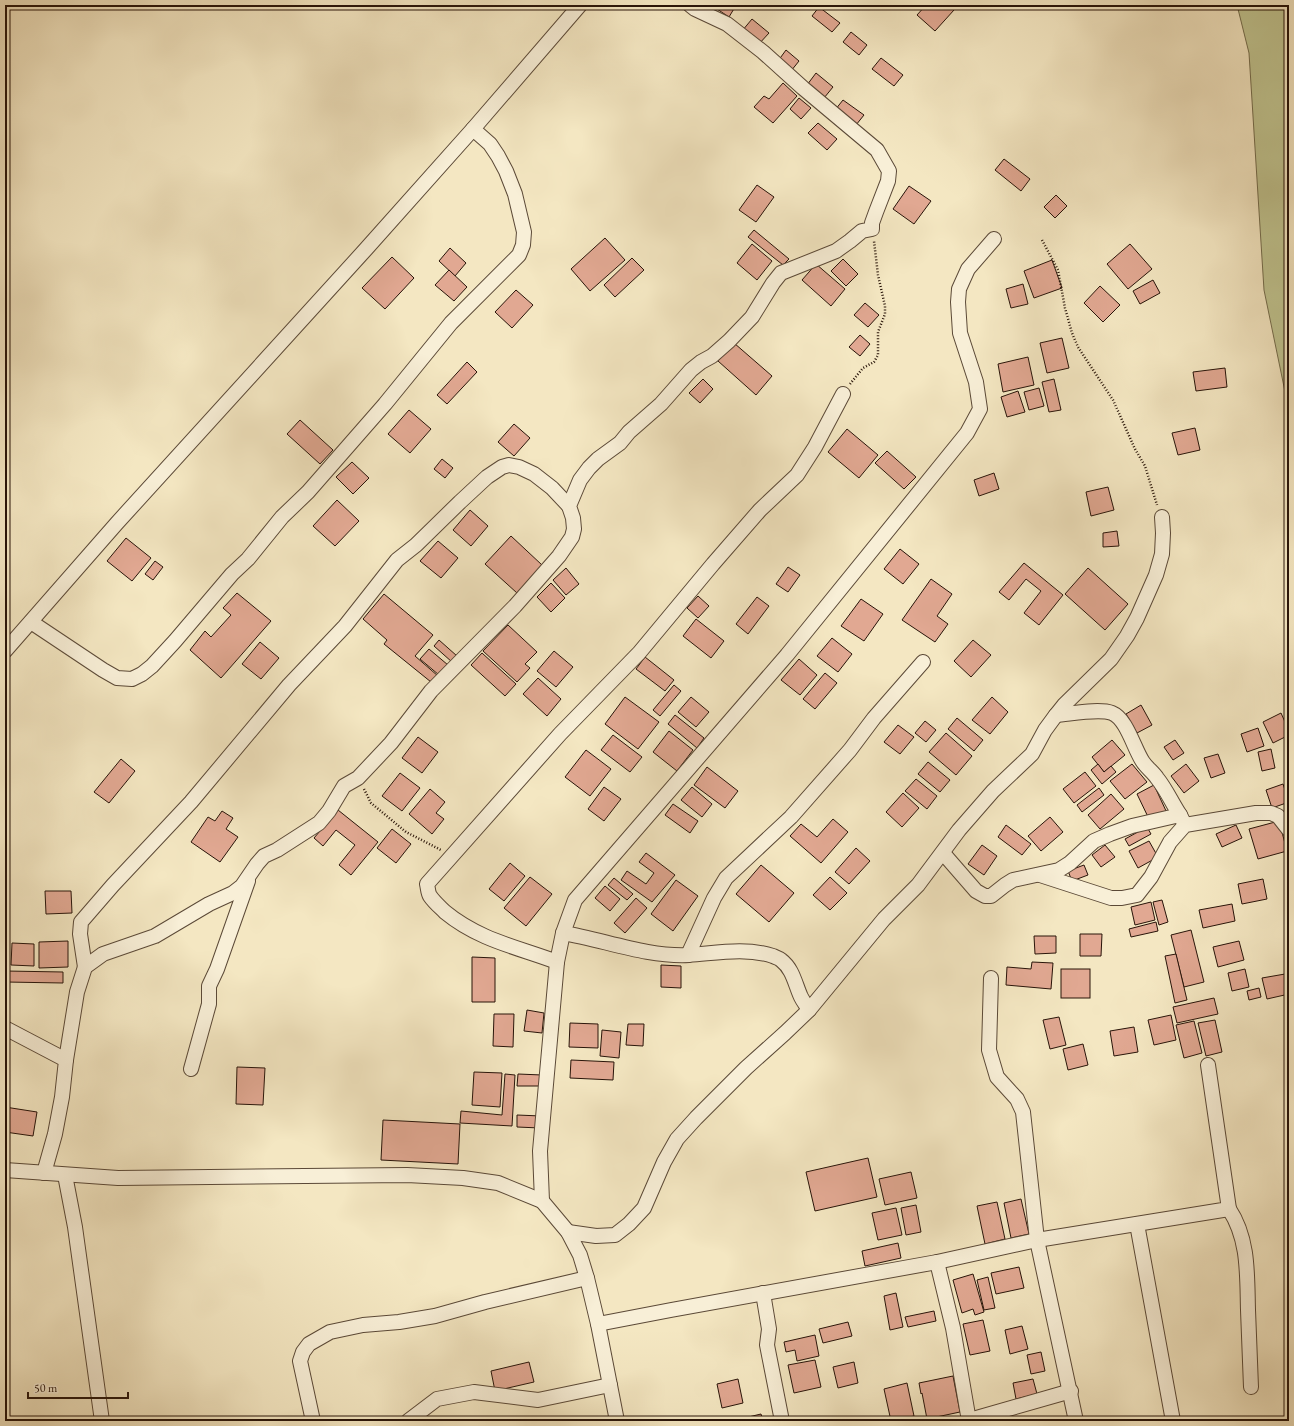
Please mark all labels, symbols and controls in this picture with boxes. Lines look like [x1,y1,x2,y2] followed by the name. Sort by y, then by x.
[28,1374,128,1400] scale bar
[34,1380,58,1396] text: 50 m

